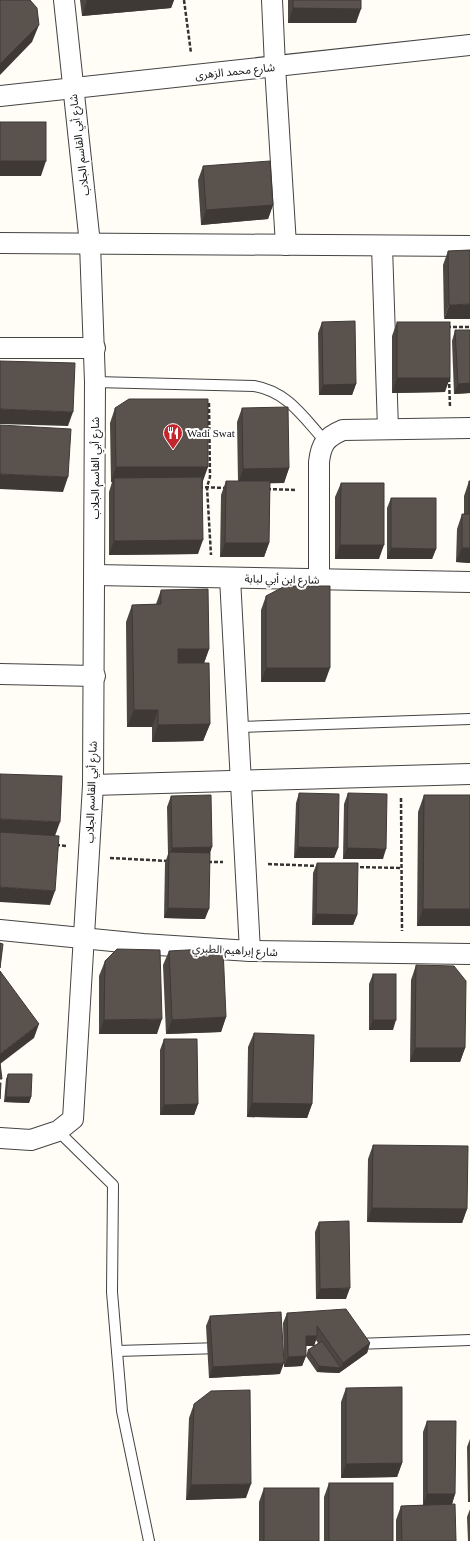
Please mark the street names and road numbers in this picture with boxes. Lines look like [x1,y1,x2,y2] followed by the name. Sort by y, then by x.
[194,61,276,83] street label: شارع محمد الزهرى
[66,93,95,197] street label: شارع أبي القاسم الجلاب
[89,417,105,519] street label: شارع أبي القاسم الجلاب
[244,572,320,589] street label: شارع ابن أبي لبابة
[83,740,102,843] street label: شارع أبي القاسم الجلاب
[192,942,278,962] street label: شارع إبراهيم الطبري

